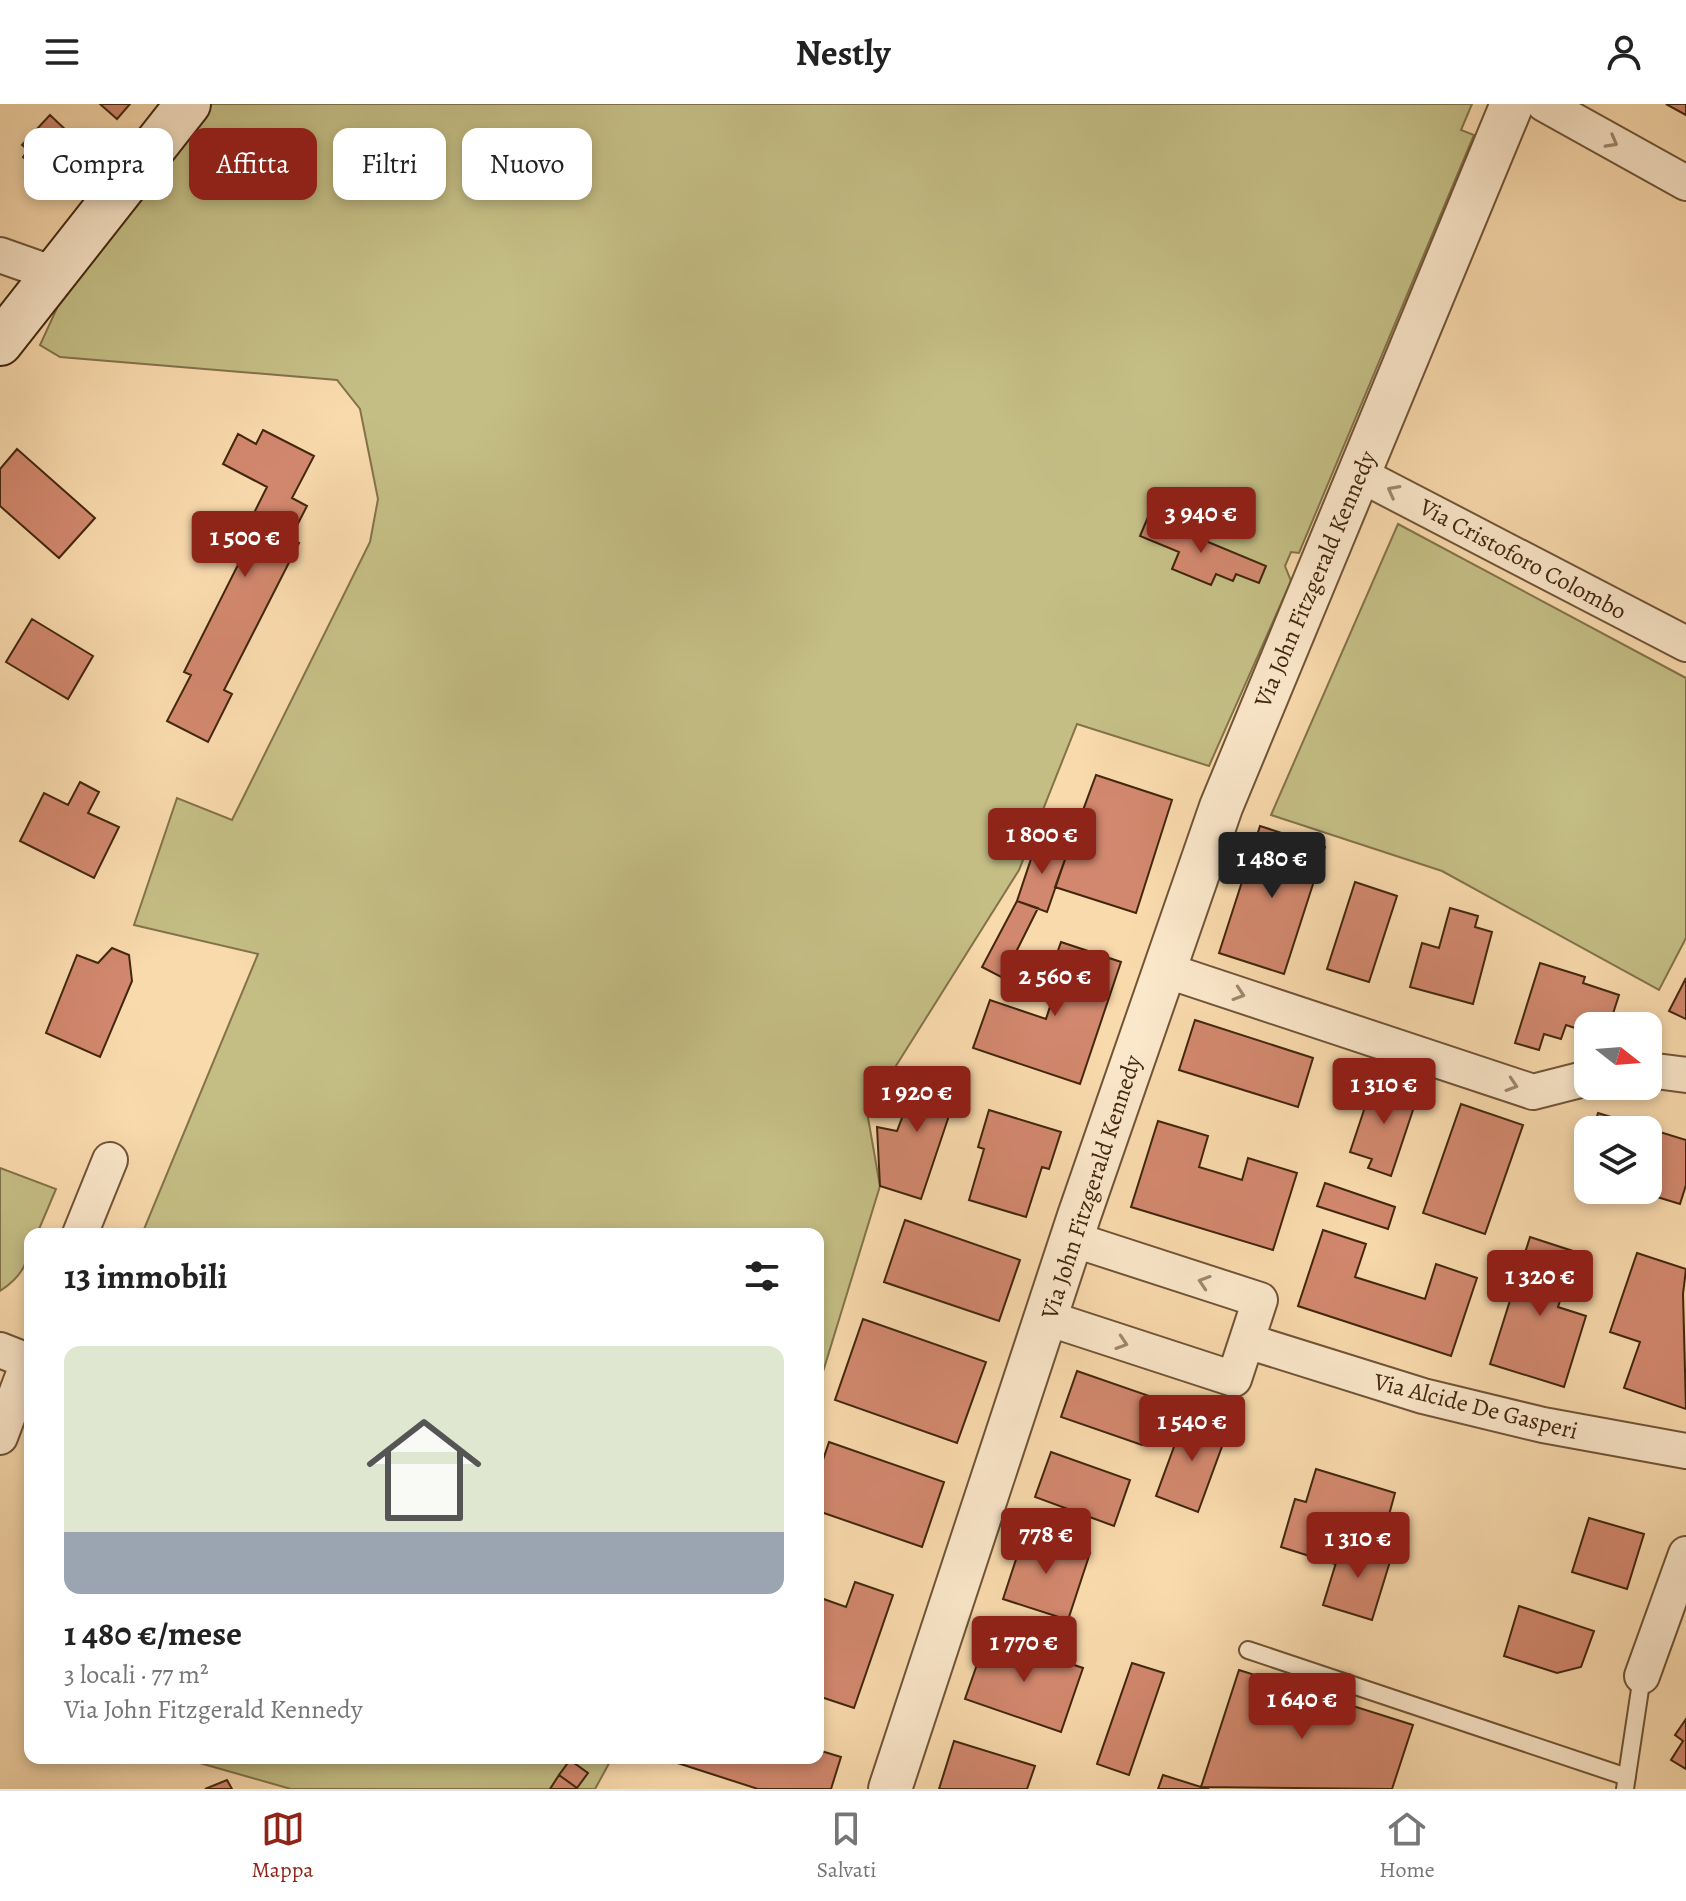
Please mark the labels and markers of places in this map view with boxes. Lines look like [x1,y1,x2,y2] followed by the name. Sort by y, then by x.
[1127,487,1275,555] pin: 3 940 €
[171,511,319,579] pin: 1 500 €
[968,808,1116,876] pin: 1 800 €
[1198,832,1346,900] pin: 1 480 €
[981,950,1129,1018] pin: 2 560 €
[1310,1058,1458,1126] pin: 1 310 €
[843,1066,991,1134] pin: 1 920 €
[1466,1250,1614,1318] pin: 1 320 €
[1118,1395,1266,1463] pin: 1 540 €
[990,1508,1102,1576] pin: 778 €
[1284,1512,1432,1580] pin: 1 310 €
[950,1616,1098,1684] pin: 1 770 €
[1228,1673,1376,1741] pin: 1 640 €

